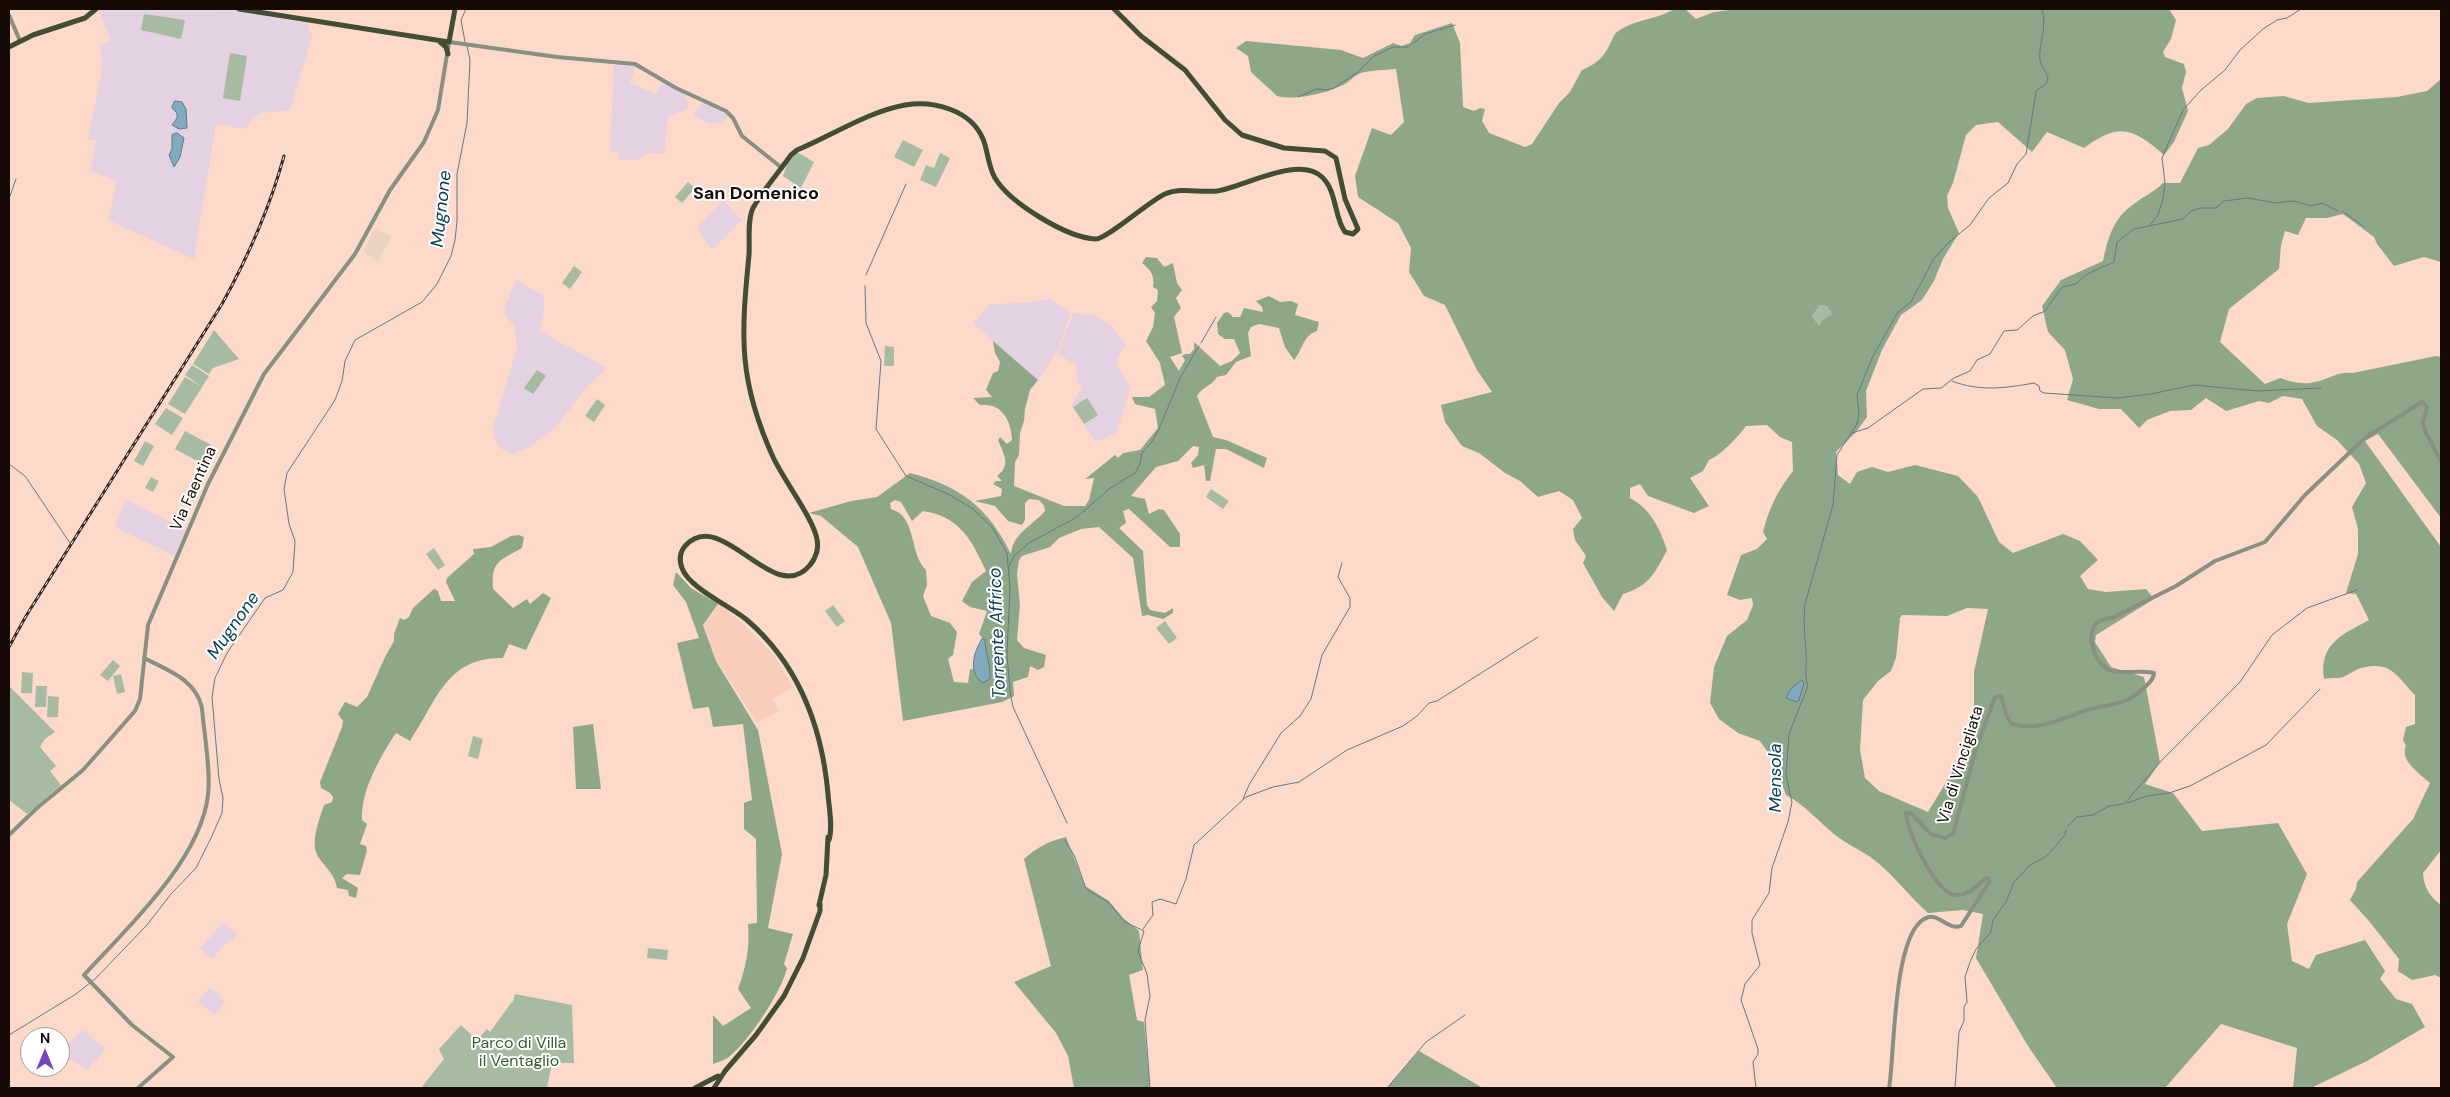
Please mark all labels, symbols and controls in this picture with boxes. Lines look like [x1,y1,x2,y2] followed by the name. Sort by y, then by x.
[427,170,457,248] water label: Mugnone
[693,183,819,205] district label: San Domenico
[167,444,221,534] street label: Via Faentina
[985,567,1011,699] water label: Torrente Affrico
[203,588,265,664] water label: Mugnone
[1934,704,1988,826] street label: Via di Vincigliata
[1765,743,1787,813] water label: Mensola
[20,1027,70,1077] north arrow
[40,1029,50,1047] text: N
[472,1034,566,1072] park label: Parco di Villa il Ventaglio

